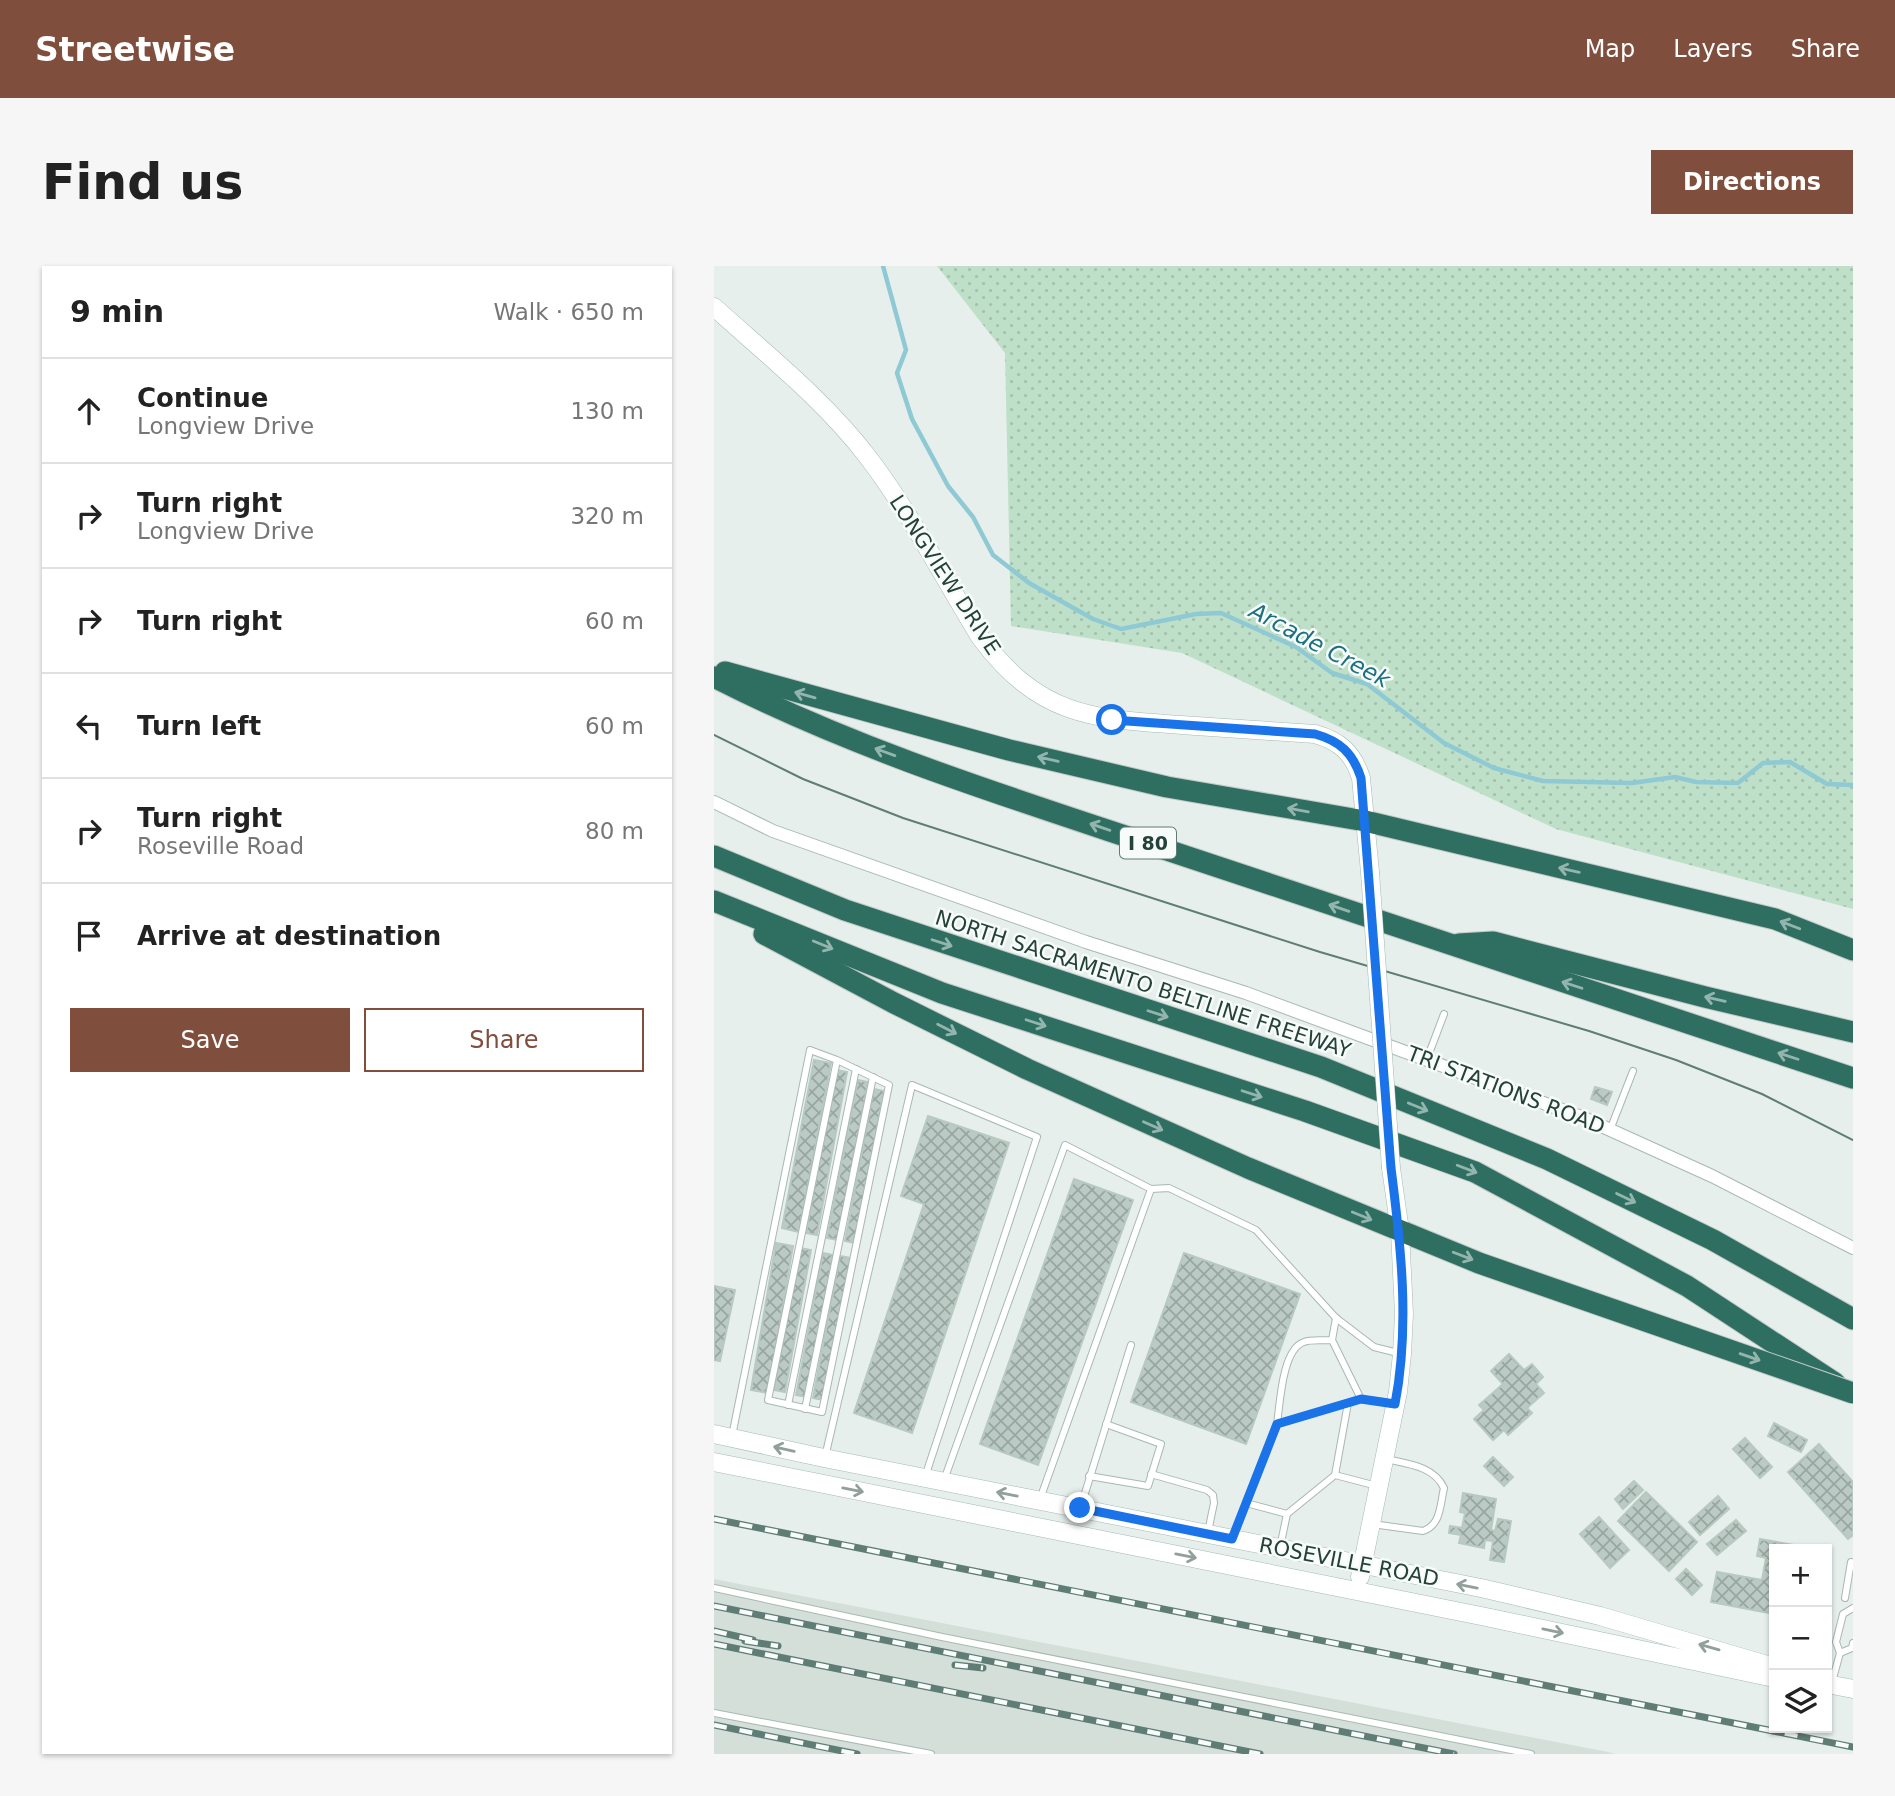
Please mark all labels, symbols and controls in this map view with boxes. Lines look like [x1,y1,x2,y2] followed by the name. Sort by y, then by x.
[35,30,235,69] text: Streetwise
[1585,35,1635,63] text: Map
[1673,35,1753,63] text: Layers
[1791,35,1860,63] text: Share
[1651,150,1853,214] button: Directions
[42,154,243,211] text: Find us
[70,294,164,329] text: 9 min
[493,299,644,325] text: Walk · 650 m
[137,383,268,413] text: Continue
[70,392,108,430] icon: ahead
[570,398,644,424] text: 130 m
[137,413,314,439] text: Longview Drive
[137,488,282,518] text: Turn right
[884,491,1006,659] street label: LONGVIEW DRIVE
[70,497,108,535] icon: right
[570,503,644,529] text: 320 m
[137,518,314,544] text: Longview Drive
[1244,596,1396,694] water label: Arcade Creek
[70,602,108,640] icon: right
[137,606,282,636] text: Turn right
[585,608,644,634] text: 60 m
[794,687,816,700] one-way arrow
[1096,704,1127,735] route start
[70,707,108,745] icon: left
[137,711,261,741] text: Turn left
[585,713,644,739] text: 60 m
[875,745,897,757] one-way arrow
[1037,752,1060,765] one-way arrow
[137,803,282,833] text: Turn right
[1287,803,1310,816] one-way arrow
[70,812,108,850] icon: right
[585,818,644,844] text: 80 m
[1089,820,1111,832] one-way arrow
[1120,828,1176,858] road number: I 80
[137,833,304,859] text: Roseville Road
[1558,863,1581,876] one-way arrow
[1328,900,1350,913] one-way arrow
[932,905,1354,1063] street label: NORTH SACRAMENTO BELTLINE FREEWAY
[70,917,108,955] icon: arrive
[1779,917,1801,930] one-way arrow
[137,921,441,951] text: Arrive at destination
[930,937,952,950] one-way arrow
[811,939,833,952] one-way arrow
[1561,978,1583,991] one-way arrow
[1704,992,1727,1006] one-way arrow
[70,1008,350,1072] button: Save
[364,1008,644,1072] button: Share
[1147,1008,1169,1021] one-way arrow
[1025,1018,1047,1031] one-way arrow
[936,1023,957,1037] one-way arrow
[1403,1041,1608,1139] street label: TRI STATIONS ROAD
[1778,1049,1800,1061] one-way arrow
[1241,1089,1263,1101] one-way arrow
[1407,1101,1428,1114] one-way arrow
[1142,1120,1163,1133] one-way arrow
[1455,1164,1477,1177] one-way arrow
[1615,1191,1636,1205] one-way arrow
[1350,1210,1372,1223] one-way arrow
[1452,1251,1474,1264] one-way arrow
[1739,1351,1761,1364] one-way arrow
[773,1442,796,1456] one-way arrow
[841,1483,864,1497] one-way arrow
[996,1487,1019,1501] one-way arrow
[1064,1492,1095,1523] route end
[1257,1533,1441,1591] street label: ROSEVILLE ROAD
[1769,1544,1832,1733] map controls
[1769,1544,1832,1607] button: +
[1174,1550,1197,1564] one-way arrow
[1456,1578,1479,1592] one-way arrow
[1769,1607,1832,1670] button: −
[1541,1624,1564,1638] one-way arrow
[1698,1640,1720,1653] one-way arrow
[1769,1670,1832,1733] button: layers

